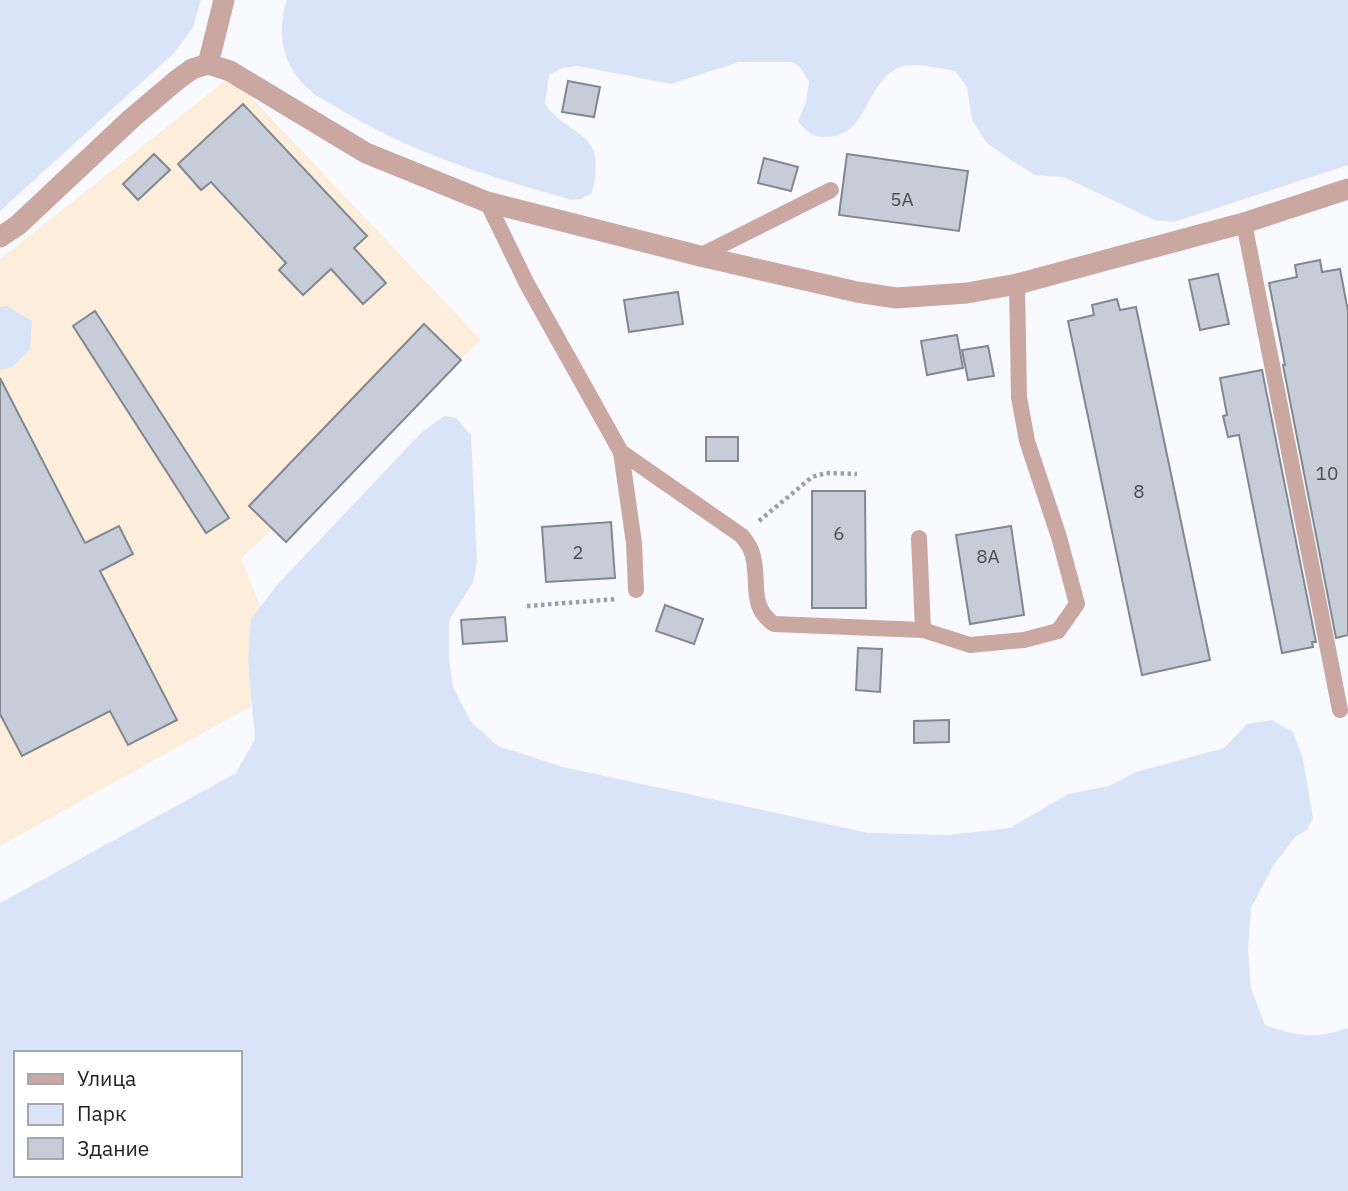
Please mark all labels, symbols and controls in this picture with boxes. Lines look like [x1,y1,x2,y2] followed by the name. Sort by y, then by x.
[890,187,914,211] house number: 5А
[1316,461,1338,485] house number: 10
[1133,479,1145,503] house number: 8
[833,521,845,545] house number: 6
[572,540,584,564] house number: 2
[976,544,1000,568] house number: 8А
[14,1051,242,1177] legend
[77,1064,136,1092] text: Улица
[77,1099,127,1127] text: Парк
[77,1134,149,1162] text: Здание

